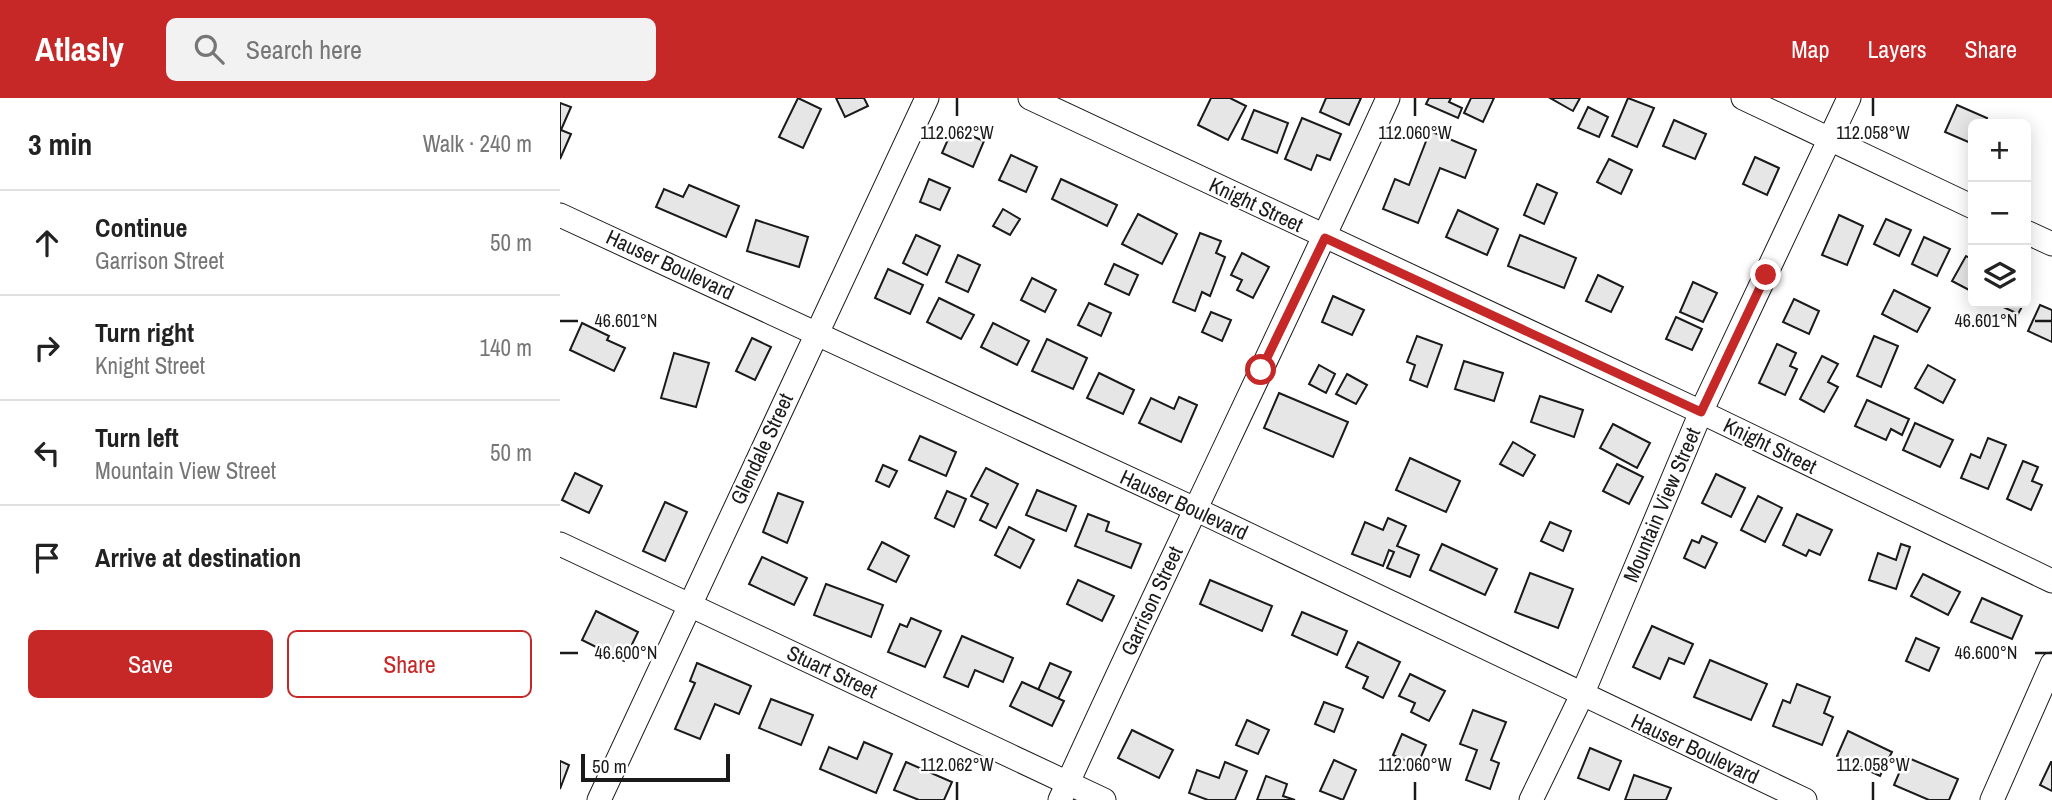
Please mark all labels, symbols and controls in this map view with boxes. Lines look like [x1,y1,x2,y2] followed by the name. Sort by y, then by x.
[166,18,656,81] search box
[35,27,124,71] text: Atlasly
[190,30,228,68] icon: search
[246,32,362,67] text: Search here
[1791,33,1829,65] text: Map
[1867,33,1926,65] text: Layers
[1964,33,2017,65] text: Share
[1968,119,2031,308] map controls
[1968,119,2031,182] button: +
[920,120,994,145] text: 112.062°W
[1378,120,1452,145] text: 112.060°W
[1836,120,1910,145] text: 112.058°W
[28,124,92,164] text: 3 min
[423,128,532,159] text: Walk · 240 m
[1205,170,1308,239] street label: Knight Street
[1968,182,2031,245] button: −
[95,210,187,245] text: Continue
[602,222,739,307] street label: Hauser Boulevard
[28,224,66,262] icon: ahead
[490,227,532,258] text: 50 m
[95,245,224,276] text: Garrison Street
[1968,245,2031,308] button: layers
[1750,259,1781,290] route end
[595,308,658,333] text: 46.601°N
[1955,308,2018,333] text: 46.601°N
[95,315,194,350] text: Turn right
[28,329,66,367] icon: right
[480,332,532,363] text: 140 m
[95,350,205,381] text: Knight Street
[1245,354,1276,385] route start
[723,388,800,509] street label: Glendale Street
[1719,410,1822,481] street label: Knight Street
[95,420,179,455] text: Turn left
[1616,423,1707,587] street label: Mountain View Street
[28,434,66,472] icon: left
[490,437,532,468] text: 50 m
[95,455,276,486] text: Mountain View Street
[1116,462,1253,547] street label: Hauser Boulevard
[28,539,66,577] icon: arrive
[95,540,301,575] text: Arrive at destination
[1114,541,1190,660] street label: Garrison Street
[28,630,273,698] button: Save
[287,630,532,698] button: Share
[782,638,882,705] street label: Stuart Street
[595,640,658,665] text: 46.600°N
[1955,640,2018,665] text: 46.600°N
[1627,706,1764,791] street label: Hauser Boulevard
[581,751,730,783] scale bar
[920,752,994,777] text: 112.062°W
[1378,752,1452,777] text: 112.060°W
[1836,752,1910,777] text: 112.058°W
[592,753,627,779] text: 50 m

